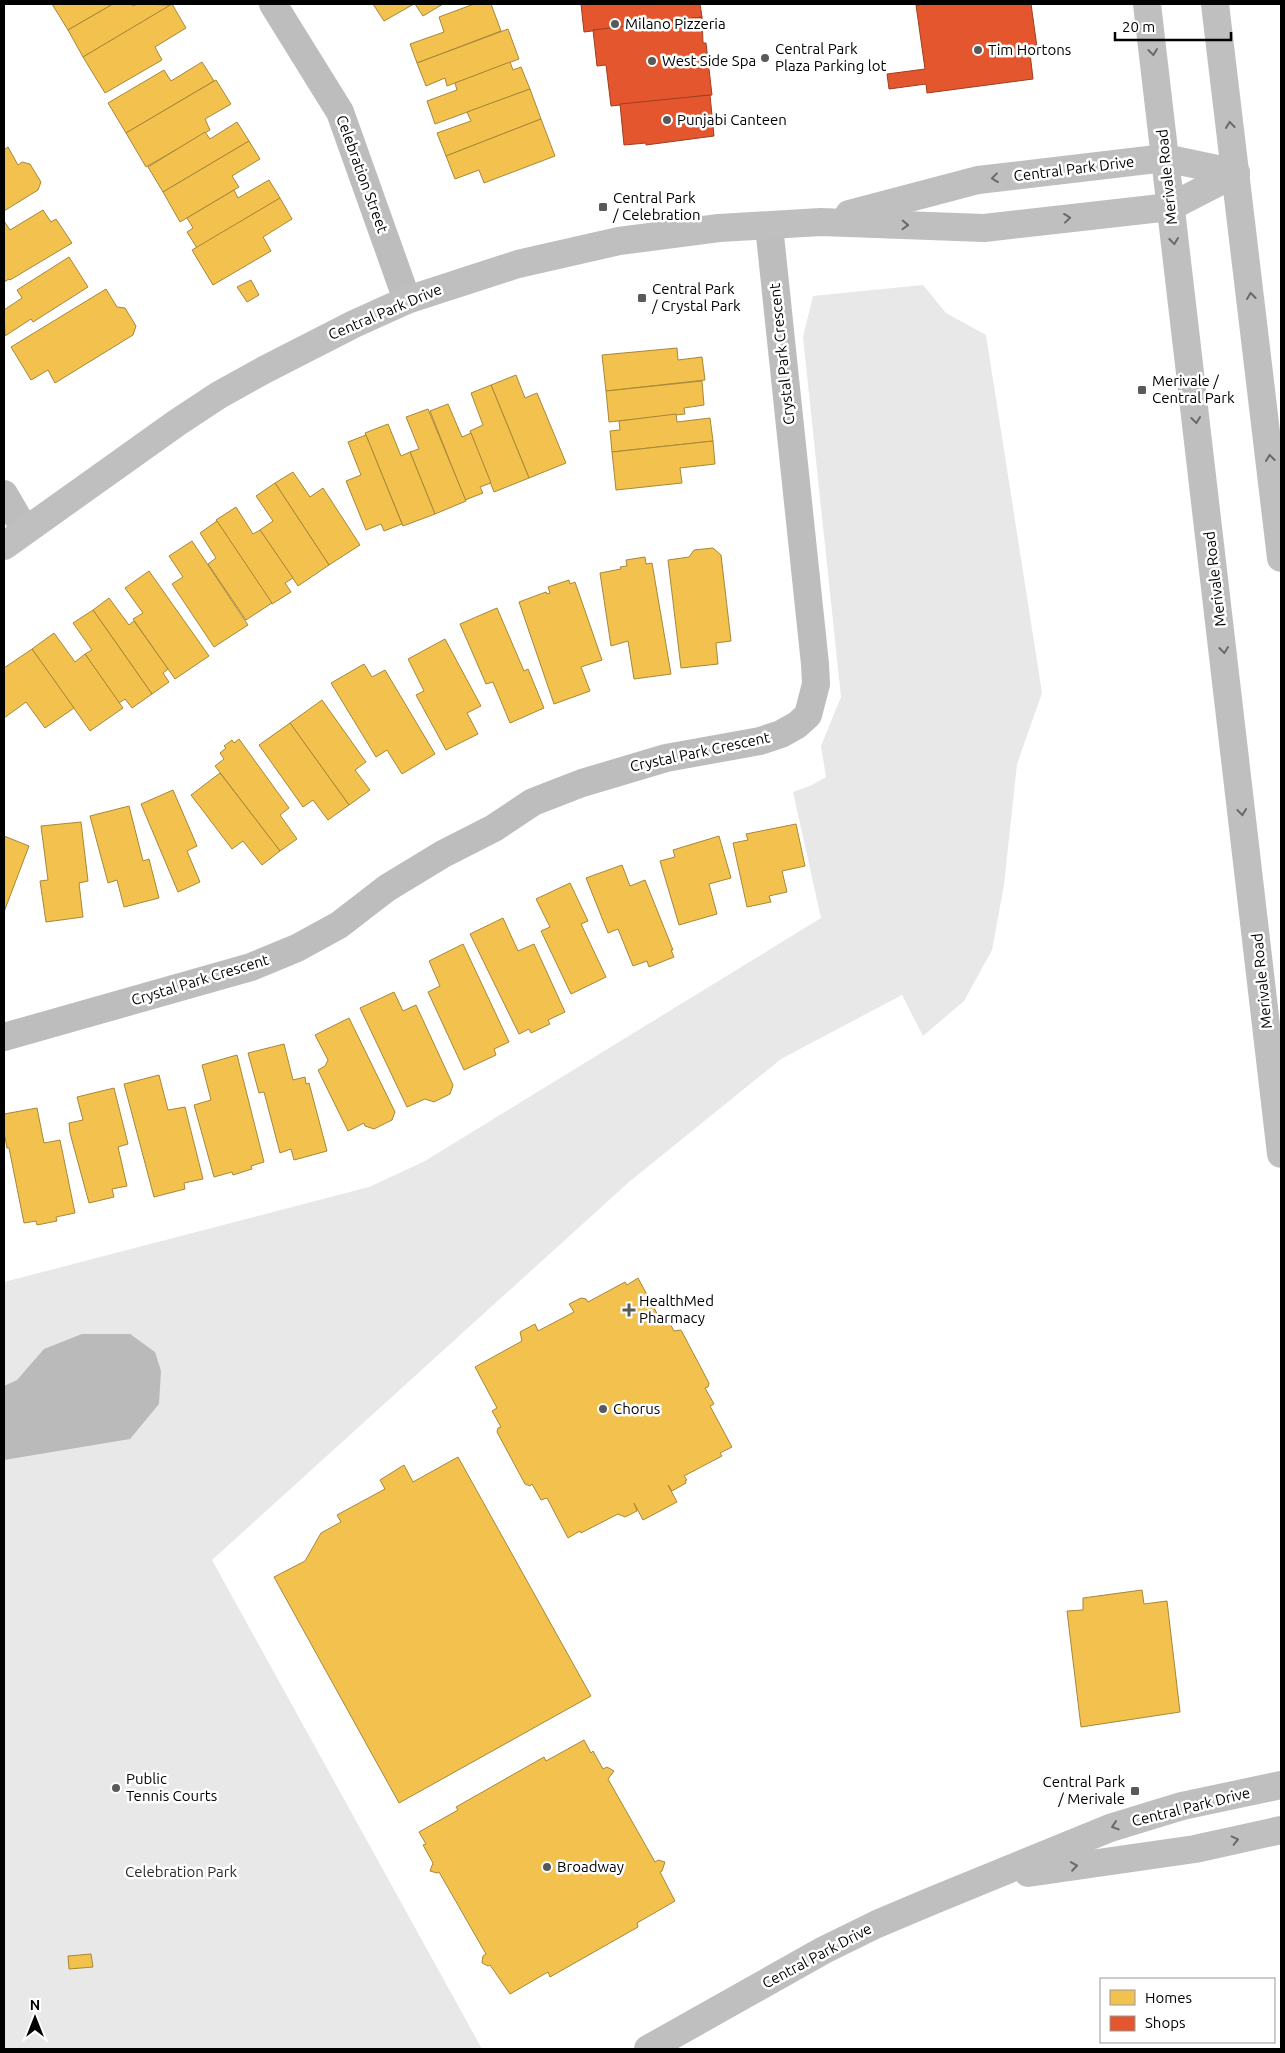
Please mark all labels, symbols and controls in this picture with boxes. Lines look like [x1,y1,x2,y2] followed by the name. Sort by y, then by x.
[1115,10,1231,42] scale bar
[625,15,726,32] place label: Milano Pizzeria
[609,18,621,30] marker: Milano Pizzeria
[1122,18,1155,35] text: 20 m
[775,40,886,74] place label: Central Park Plaza Parking lot
[988,41,1071,58] place label: Tim Hortons
[972,44,984,56] marker: Tim Hortons
[1147,48,1158,56] one-way arrow
[662,52,756,69] place label: West Side Spa
[759,52,771,64] marker: Central Park Plaza Parking lot
[646,55,658,67] marker: West Side Spa
[677,111,787,128] place label: Punjabi Canteen
[333,113,392,235] street label: Celebration Street
[661,114,673,126] marker: Punjabi Canteen
[1225,120,1236,128] one-way arrow
[1153,128,1180,226] street label: Merivale Road
[1013,153,1135,184] street label: Central Park Drive
[990,172,998,183] one-way arrow
[612,189,701,223] place label: Central Park / Celebration
[597,201,609,213] marker: Central Park / Celebration
[1063,213,1071,224] one-way arrow
[901,219,909,230] one-way arrow
[1168,237,1179,245] one-way arrow
[326,280,444,343] street label: Central Park Drive
[651,280,741,314] place label: Central Park / Crystal Park
[766,282,797,426] street label: Crystal Park Crescent
[636,292,648,304] marker: Central Park / Crystal Park
[1246,292,1257,300] one-way arrow
[1152,372,1235,406] place label: Merivale / Central Park
[1136,384,1148,396] marker: Merivale / Central Park
[1190,416,1201,424] one-way arrow
[1265,453,1276,461] one-way arrow
[1200,530,1229,628] street label: Merivale Road
[1218,647,1229,655] one-way arrow
[628,728,771,775] street label: Crystal Park Crescent
[1236,808,1247,816] one-way arrow
[1248,932,1275,1030] street label: Merivale Road
[129,951,271,1008] street label: Crystal Park Crescent
[639,1292,714,1326] place label: HealthMed Pharmacy
[623,1304,635,1316] marker: HealthMed Pharmacy
[613,1400,660,1417] place label: Chorus
[597,1403,609,1415] marker: Chorus
[126,1770,217,1804] place label: Public Tennis Courts
[1043,1773,1125,1807] place label: Central Park / Merivale
[110,1782,122,1794] marker: Public Tennis Courts
[1130,1784,1252,1829] street label: Central Park Drive
[1129,1785,1141,1797] marker: Central Park / Merivale
[1112,1821,1120,1831] one-way arrow
[1230,1835,1239,1846] one-way arrow
[557,1858,624,1875] place label: Broadway
[541,1861,553,1873] marker: Broadway
[1071,1861,1079,1872] one-way arrow
[125,1863,237,1880] park label: Celebration Park
[759,1920,874,1992] street label: Central Park Drive
[1100,1978,1275,2043] legend
[1145,1989,1192,2006] text: Homes
[10,1993,60,2043] north arrow
[30,1997,40,2013] text: N
[1145,2014,1186,2031] text: Shops

